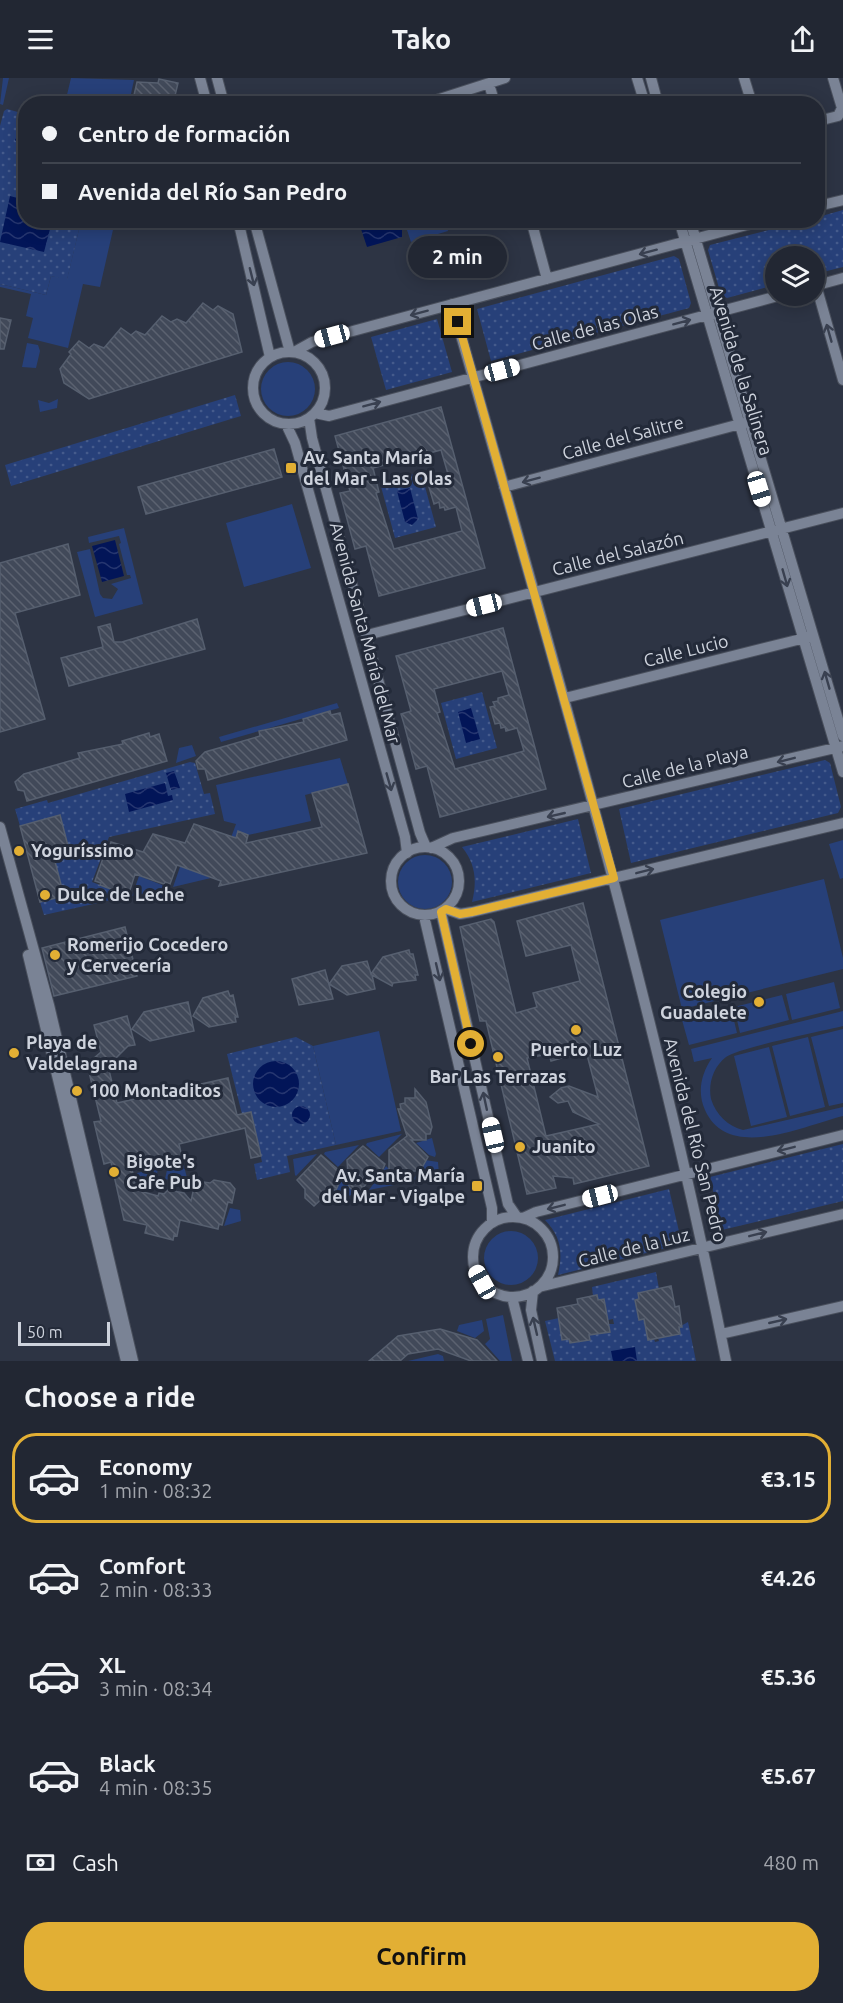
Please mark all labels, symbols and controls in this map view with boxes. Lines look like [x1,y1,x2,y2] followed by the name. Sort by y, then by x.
[24,23,57,56] icon: menu
[786,23,819,56] icon: share
[392,24,451,54] text: Tako
[78,121,290,146] text: Centro de formación
[78,179,347,204] text: Avenida del Río San Pedro
[408,235,508,277] callout: 2 min
[432,245,483,268] text: 2 min
[765,246,825,306] map controls
[765,246,825,306] button: layers
[639,247,658,258] one-way arrow
[247,267,259,286] one-way arrow
[707,284,777,458] street label: Avenida de la Salinera
[529,300,660,354] street label: Calle de las Olas
[410,308,429,319] one-way arrow
[444,308,471,335] route end
[672,315,691,327] one-way arrow
[312,323,352,349] car
[823,323,834,342] one-way arrow
[482,357,522,383] car
[362,398,381,410] one-way arrow
[560,411,686,463] street label: Calle del Salitre
[303,447,452,488] place label: Av. Santa María del Mar - Las Olas
[284,461,298,475] marker: Av. Santa María del Mar - Las Olas
[745,469,773,509] car
[522,474,541,486] one-way arrow
[327,520,405,746] street label: Avenida Santa María del Mar
[550,527,686,579] street label: Calle del Salazón
[780,568,792,587] one-way arrow
[464,592,504,618] car
[641,630,730,670] street label: Calle Lucio
[821,671,832,690] one-way arrow
[620,741,750,791] street label: Calle de la Playa
[777,754,796,766] one-way arrow
[384,772,395,791] one-way arrow
[546,809,565,821] one-way arrow
[31,840,134,860] place label: Yoguríssimo
[12,844,26,858] marker: Yoguríssimo
[636,864,655,876] one-way arrow
[57,884,185,904] place label: Dulce de Leche
[38,888,52,902] marker: Dulce de Leche
[67,934,228,975] place label: Romerijo Cocedero y Cervecería
[48,948,62,962] marker: Romerijo Cocedero y Cervecería
[433,963,445,982] one-way arrow
[660,981,747,1022] place label: Colegio Guadalete
[752,995,766,1009] marker: Colegio Guadalete
[569,1023,583,1037] marker: Puerto Luz
[457,1030,484,1057] route start
[26,1032,138,1073] place label: Playa de Valdelagrana
[661,1036,731,1244] street label: Avenida del Río San Pedro
[530,1039,622,1059] place label: Puerto Luz
[7,1046,21,1060] marker: Playa de Valdelagrana
[491,1050,505,1064] marker: Bar Las Terrazas
[429,1066,567,1086] place label: Bar Las Terrazas
[89,1080,221,1100] place label: 100 Montaditos
[70,1084,84,1098] marker: 100 Montaditos
[479,1092,490,1111] one-way arrow
[480,1115,506,1155] car
[532,1136,596,1156] place label: Juanito
[513,1140,527,1154] marker: Juanito
[777,1144,796,1156] one-way arrow
[126,1151,202,1192] place label: Bigote's Cafe Pub
[107,1165,121,1179] marker: Bigote's Cafe Pub
[321,1165,465,1206] place label: Av. Santa María del Mar - Vigalpe
[470,1179,484,1193] marker: Av. Santa María del Mar - Vigalpe
[580,1183,620,1209] car
[547,1202,566,1213] one-way arrow
[576,1224,692,1271] street label: Calle de la Luz
[749,1228,768,1240] one-way arrow
[465,1262,499,1302] car
[768,1314,787,1326] one-way arrow
[528,1317,540,1336] one-way arrow
[18,1319,110,1346] scale bar
[27,1323,63,1341] text: 50 m
[24,1382,196,1412] text: Choose a ride
[27,1451,81,1505] icon: car
[99,1454,192,1479] text: Economy
[761,1466,816,1491] text: €3.15
[99,1479,213,1502] text: 1 min · 08:32
[27,1550,81,1604] icon: car
[99,1553,186,1578] text: Comfort
[761,1565,816,1590] text: €4.26
[99,1578,213,1601] text: 2 min · 08:33
[27,1649,81,1703] icon: car
[99,1652,126,1677] text: XL
[761,1664,816,1689] text: €5.36
[99,1677,213,1700] text: 3 min · 08:34
[27,1748,81,1802] icon: car
[99,1751,156,1776] text: Black
[761,1763,816,1788] text: €5.67
[99,1776,213,1799] text: 4 min · 08:35
[24,1846,57,1879] icon: cash
[72,1850,119,1875] text: Cash
[763,1851,819,1874] text: 480 m
[24,1922,819,1991] button: Confirm

